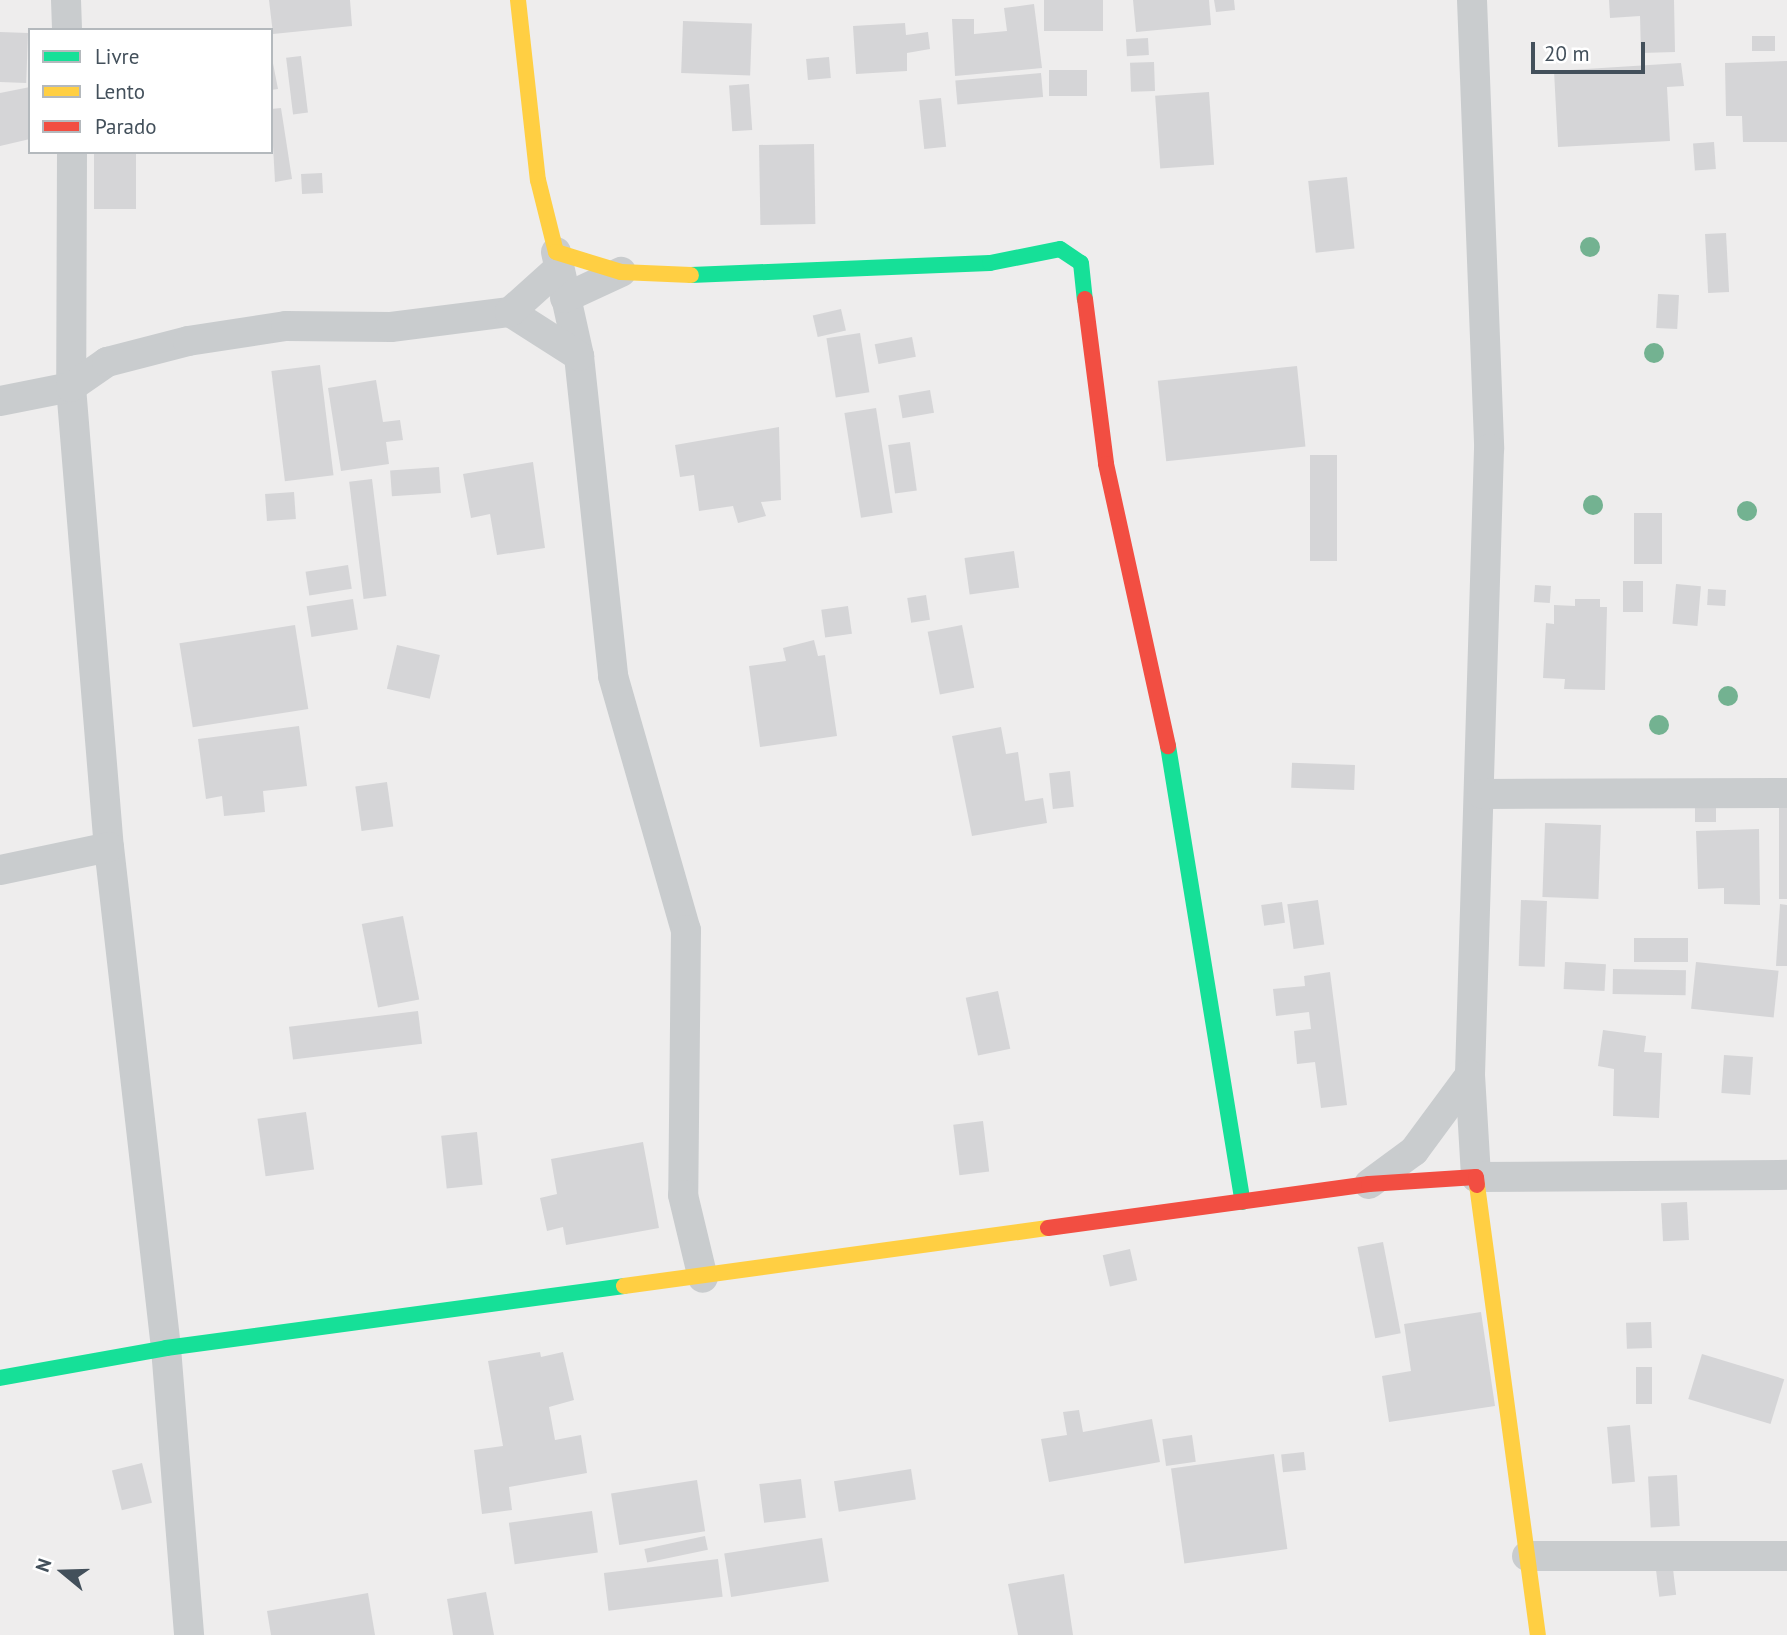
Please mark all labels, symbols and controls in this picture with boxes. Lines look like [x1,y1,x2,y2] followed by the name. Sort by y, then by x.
[28,28,273,154] legend
[1535,28,1649,72] scale bar
[1544,40,1590,67] text: 20 m
[95,43,139,70] text: Livre
[95,78,145,105] text: Lento
[95,113,157,140] text: Parado
[28,1537,98,1607] north arrow
[30,1555,57,1575] text: N

